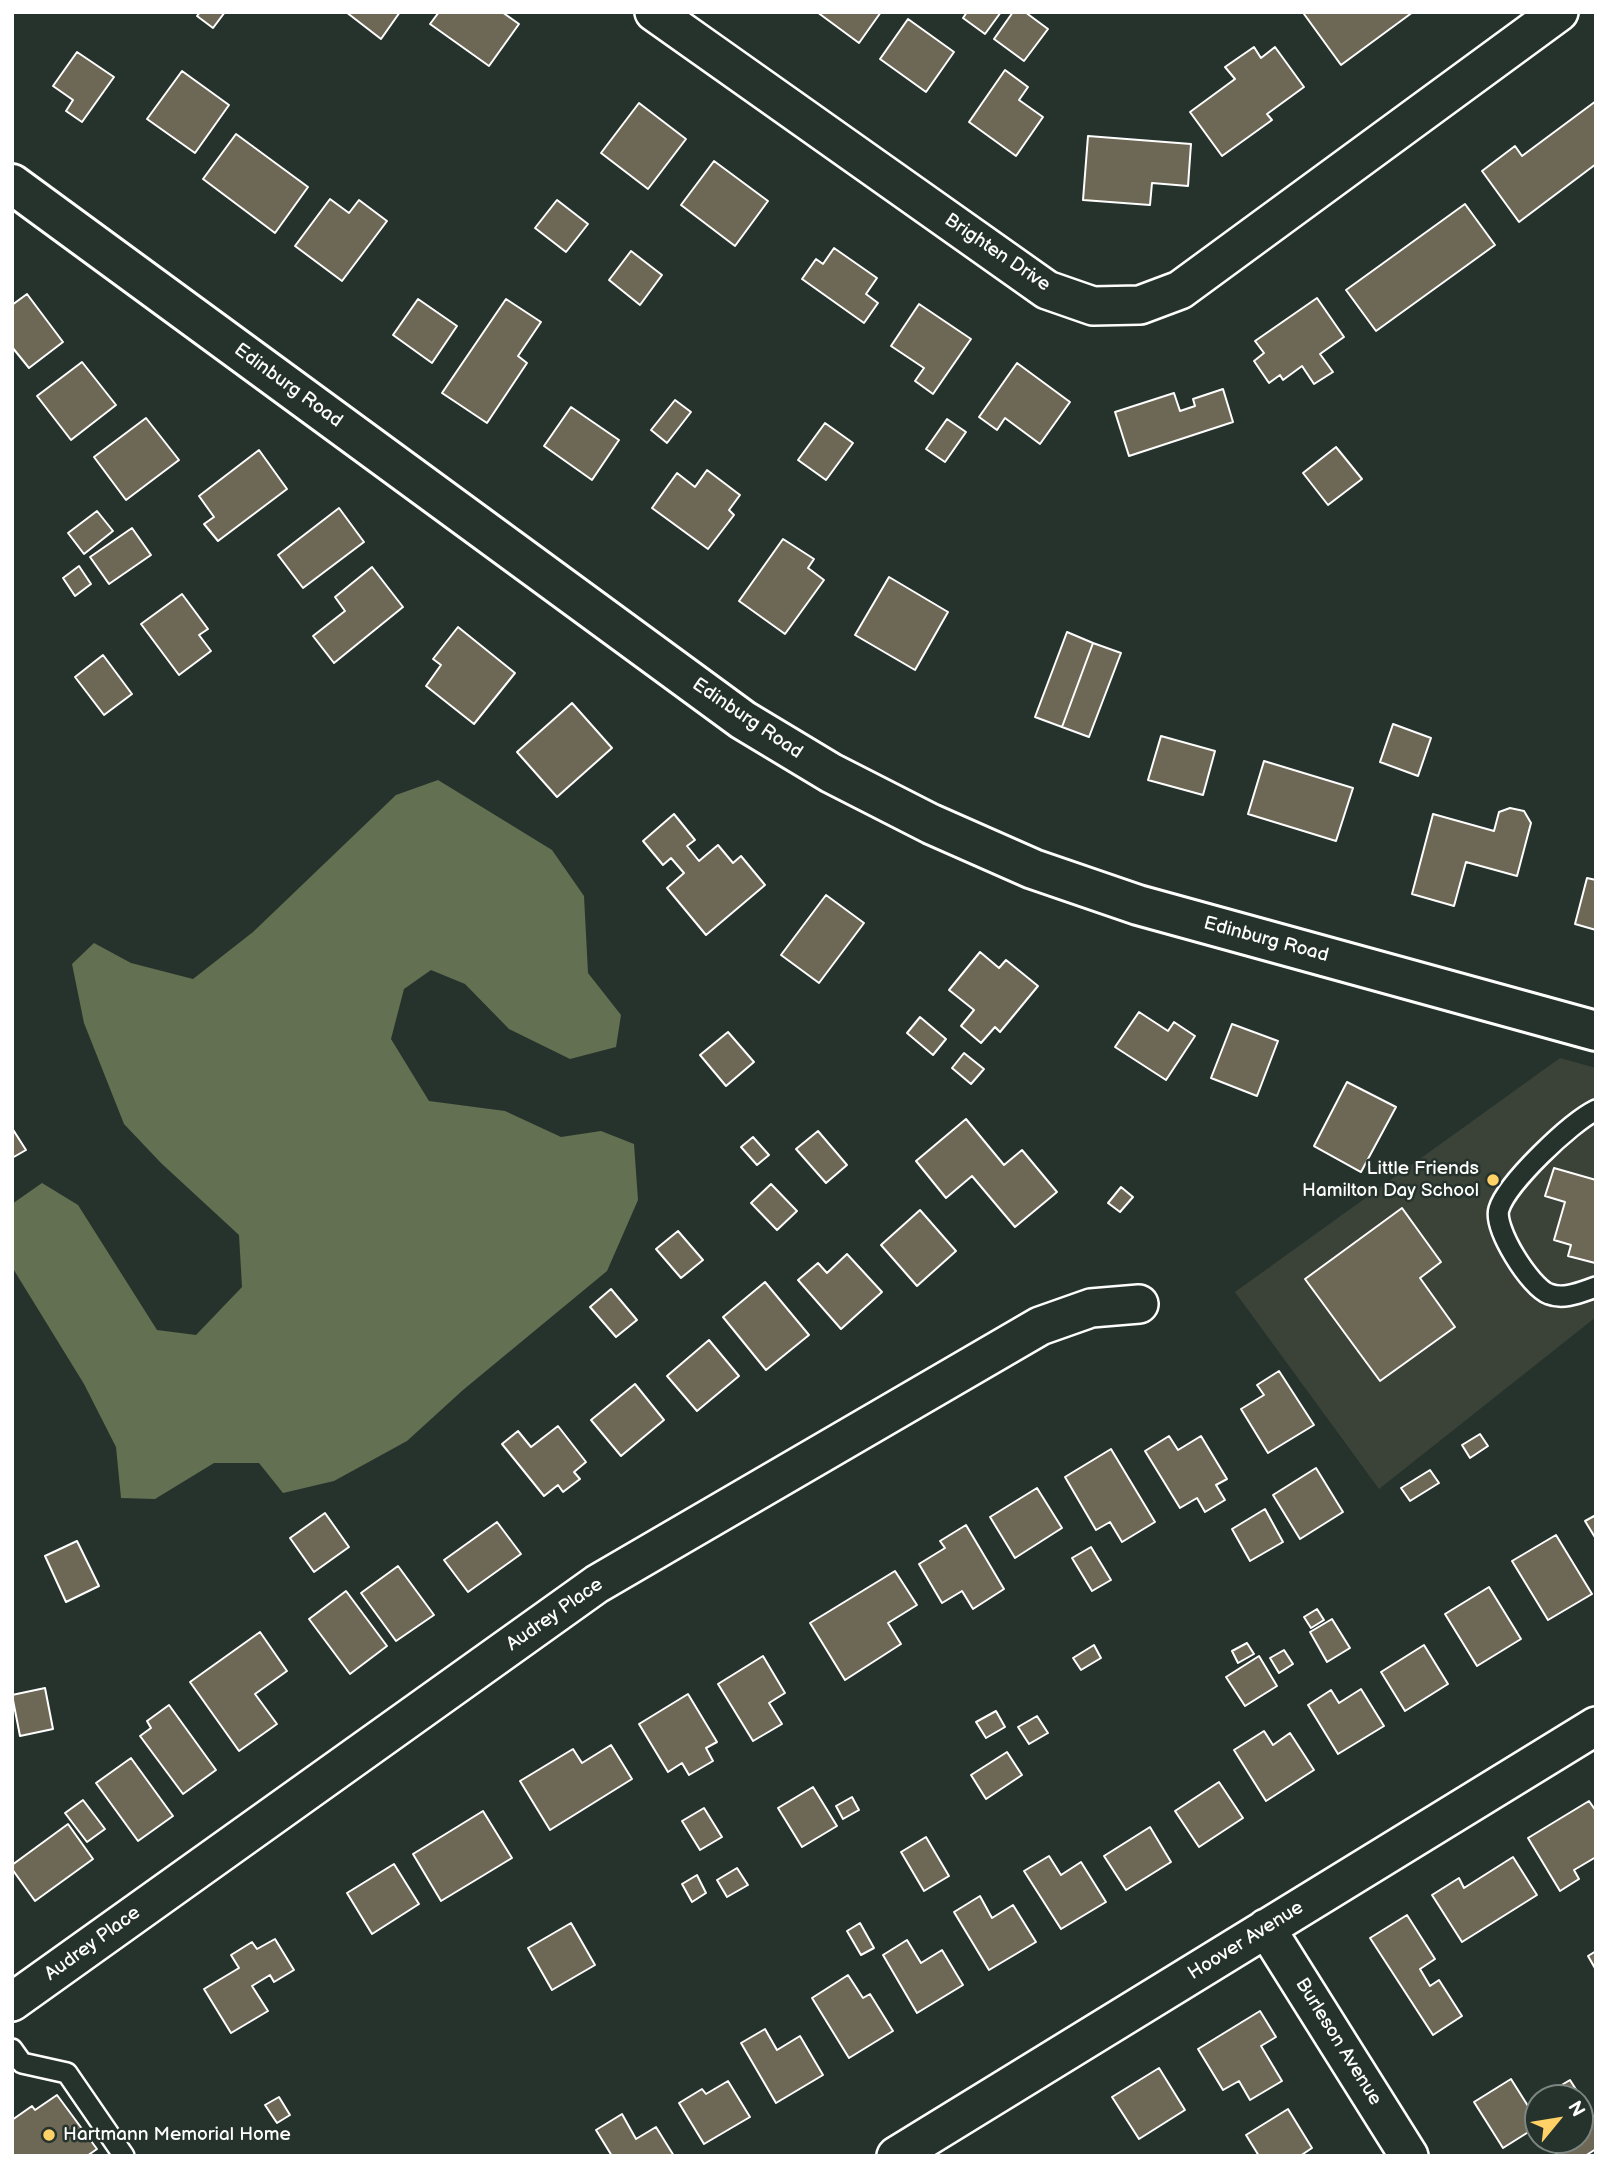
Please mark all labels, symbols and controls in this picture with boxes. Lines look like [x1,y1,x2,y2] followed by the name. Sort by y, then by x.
[940,209,1054,297] street label: Brighten Drive
[229,339,347,433] street label: Edinburg Road
[687,674,807,764] street label: Edinburg Road
[1201,912,1331,968] street label: Edinburg Road
[1302,1158,1479,1202] place label: Little Friends Hamilton Day School
[1485,1172,1501,1188] marker: Little Friends Hamilton Day School
[502,1573,608,1657] street label: Audrey Place
[1184,1897,1308,1985] street label: Hoover Avenue
[41,1902,145,1986] street label: Audrey Place
[1290,1974,1386,2110] street label: Burleson Avenue
[1524,2084,1594,2154] north arrow
[1562,2097,1589,2121] text: N
[63,2124,291,2146] place label: Hartmann Memorial Home
[41,2127,57,2143] marker: Hartmann Memorial Home

